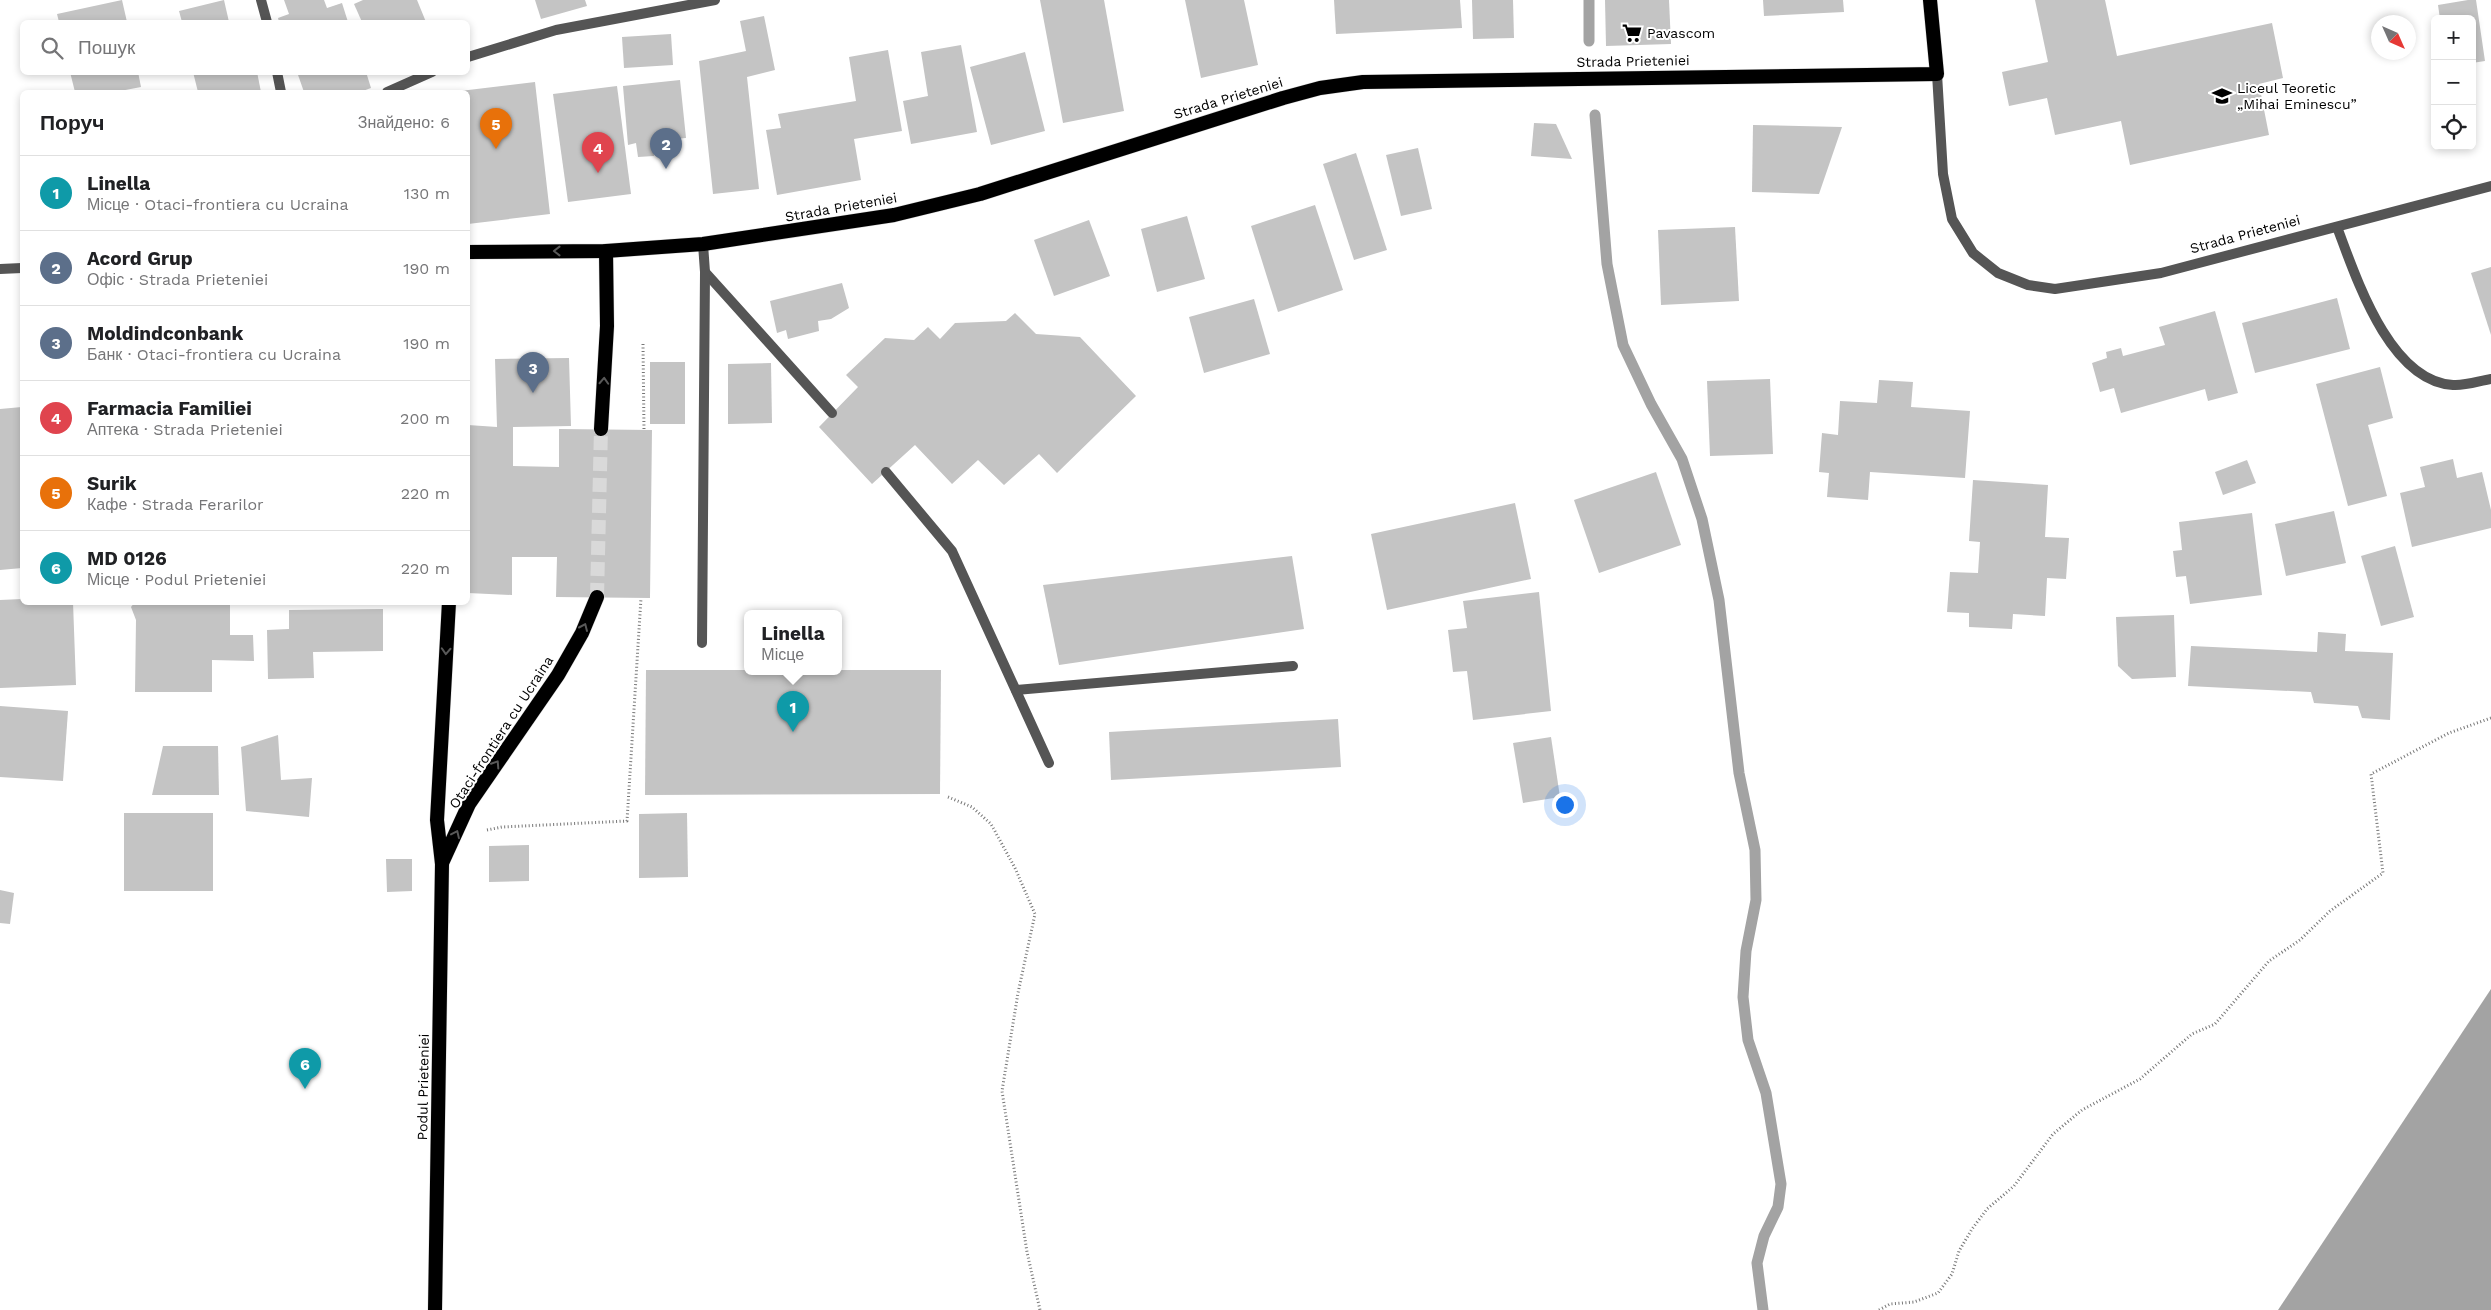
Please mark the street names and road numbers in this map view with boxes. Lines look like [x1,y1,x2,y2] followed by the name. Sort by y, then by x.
[1576,52,1690,70] street label: Strada Prieteniei
[1171,74,1285,122] street label: Strada Prieteniei
[784,189,898,225] street label: Strada Prieteniei
[2188,212,2302,256] street label: Strada Prieteniei
[446,653,556,811] street label: Otaci-frontiera cu Ucraina
[414,1033,432,1141] street label: Podul Prieteniei

